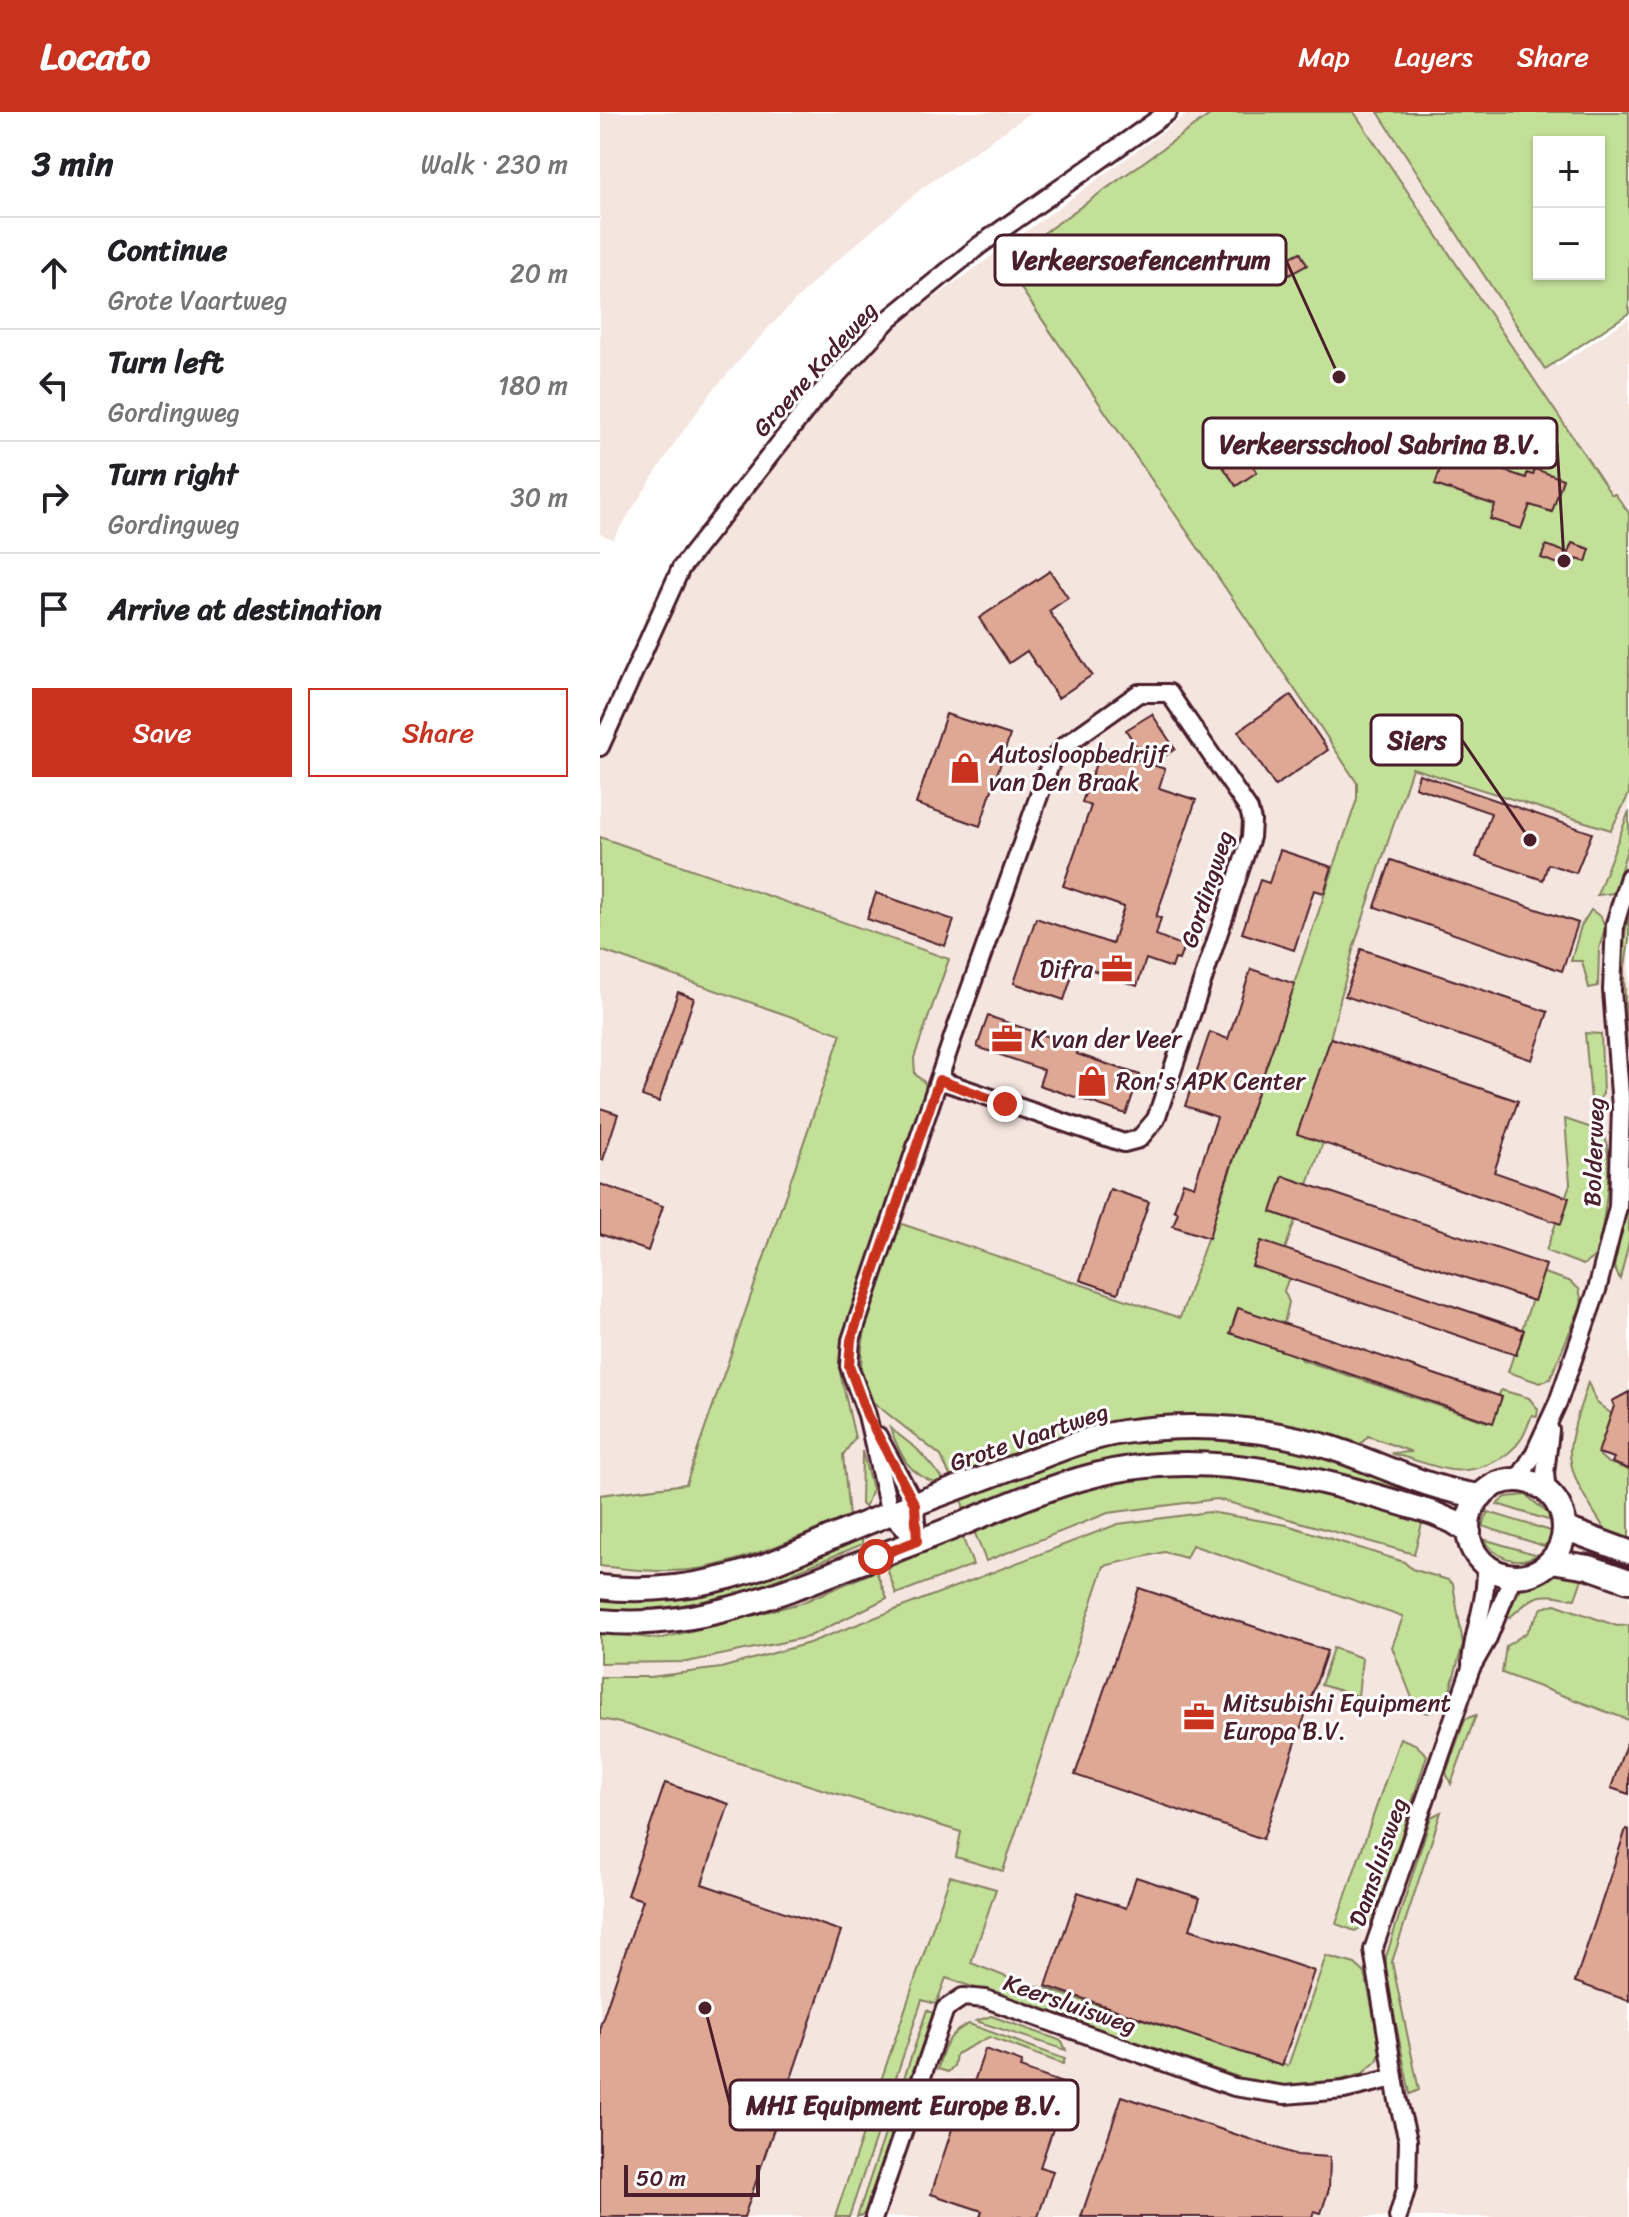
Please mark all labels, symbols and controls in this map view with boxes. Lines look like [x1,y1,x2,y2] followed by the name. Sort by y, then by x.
[40,23,150,90] text: Locato
[1298,32,1350,81] text: Map
[1394,32,1473,81] text: Layers
[1517,32,1589,81] text: Share
[32,134,113,194] text: 3 min
[1533,136,1605,280] map controls
[1533,136,1605,208] button: +
[421,141,568,187] text: Walk · 230 m
[1533,208,1605,280] button: −
[108,223,227,277] text: Continue
[995,235,1286,285] callout: Verkeersoefencentrum
[1011,237,1271,283] text: Verkeersoefencentrum
[510,250,568,296] text: 20 m
[32,251,76,295] icon: ahead
[108,277,288,323] text: Grote Vaartweg
[742,291,888,447] street label: Groene Kadeweg
[108,335,224,389] text: Turn left
[498,362,568,408] text: 180 m
[32,363,76,407] icon: left
[108,389,240,435] text: Gordingweg
[1203,418,1557,468] callout: Verkeersschool Sabrina B.V.
[1219,421,1541,467] text: Verkeersschool Sabrina B.V.
[108,447,238,501] text: Turn right
[511,474,568,520] text: 30 m
[32,475,76,519] icon: right
[108,501,240,547] text: Gordingweg
[108,582,382,636] text: Arrive at destination
[32,587,76,631] icon: arrive
[32,688,292,777] button: Save
[308,688,568,777] button: Share
[1371,715,1462,765] callout: Siers
[1386,717,1448,763] text: Siers
[988,733,1170,803] place label: Autosloopbedrijf van Den Braak
[948,751,982,785] shop icon: Autosloopbedrijf van Den Braak
[1168,825,1246,953] street label: Gordingweg
[1040,948,1094,990] place label: Difra
[1100,952,1134,986] office icon: Difra
[1031,1018,1184,1060] place label: K van der Veer
[990,1022,1024,1056] office icon: K van der Veer
[1116,1060,1307,1102] place label: Ron's APK Center
[1075,1064,1109,1098] shop icon: Ron's APK Center
[987,1086,1023,1122] route end
[1571,1097,1617,1207] street label: Bolderweg
[944,1390,1114,1484] street label: Grote Vaartweg
[858,1539,894,1575] route start
[1223,1682,1451,1752] place label: Mitsubishi Equipment Europa B.V.
[1182,1700,1216,1734] office icon: Mitsubishi Equipment Europa B.V.
[1336,1792,1420,1932] street label: Damsluisweg
[998,1962,1142,2046] street label: Keersluisweg
[730,2080,1078,2130] callout: MHI Equipment Europe B.V.
[745,2082,1062,2128] text: MHI Equipment Europe B.V.
[636,2159,686,2198] text: 50 m
[624,2161,760,2197] scale bar

